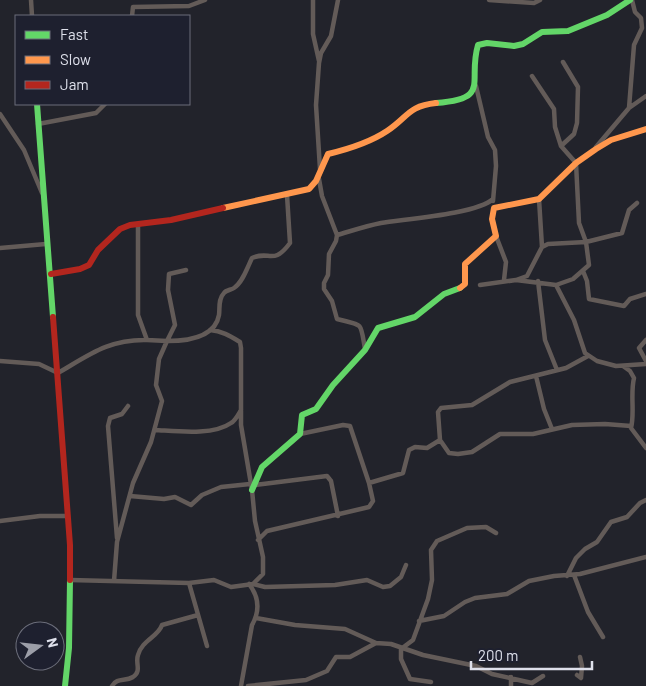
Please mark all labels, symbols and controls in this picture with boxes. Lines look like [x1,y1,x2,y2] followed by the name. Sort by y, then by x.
[15,15,190,105] legend
[60,25,88,43] text: Fast
[60,50,91,68] text: Slow
[60,75,89,93] text: Jam
[15,621,65,671] north arrow
[44,636,62,649] text: N
[471,638,592,670] scale bar
[478,646,518,664] text: 200 m

